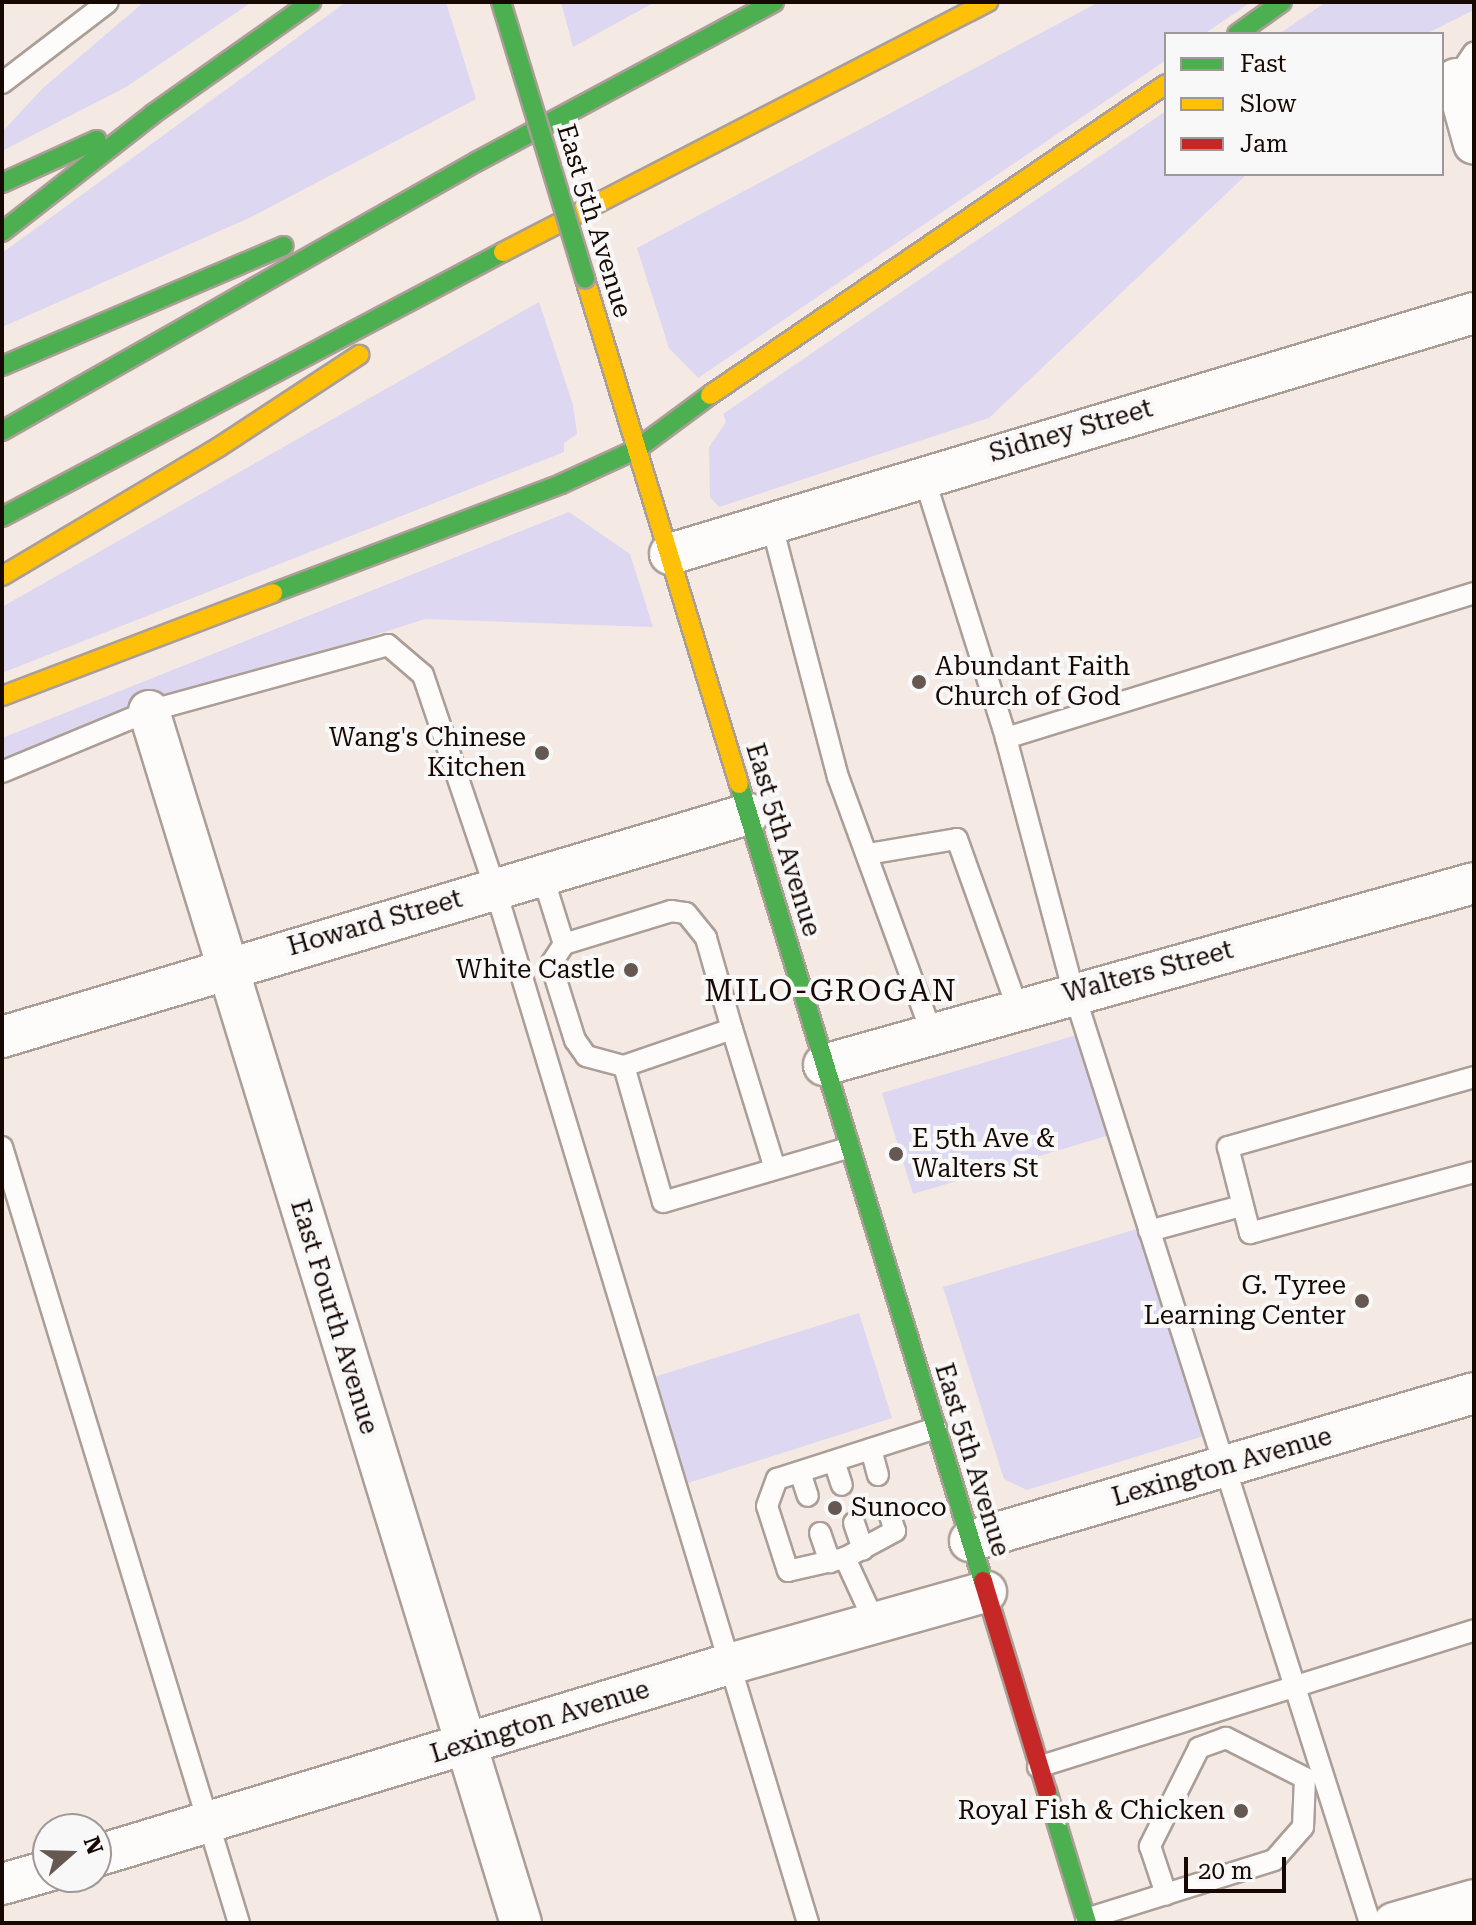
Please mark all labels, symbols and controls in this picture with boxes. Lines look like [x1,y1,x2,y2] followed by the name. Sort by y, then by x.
[1164,32,1444,176] legend
[1240,50,1287,78] text: Fast
[1240,90,1296,118] text: Slow
[550,121,638,321] street label: East 5th Avenue
[1240,130,1288,158] text: Jam
[986,393,1156,469] street label: Sidney Street
[935,651,1130,712] place label: Abundant Faith Church of God
[910,673,928,691] marker: Abundant Faith Church of God
[329,722,526,784] place label: Wang's Chinese Kitchen
[739,740,827,940] street label: East 5th Avenue
[533,744,551,762] marker: Wang's Chinese Kitchen
[284,883,466,963] street label: Howard Street
[1059,934,1237,1010] street label: Walters Street
[456,954,615,986] place label: White Castle
[622,961,640,979] marker: White Castle
[704,973,958,1009] district label: MILO-GROGAN
[912,1123,1055,1184] place label: E 5th Ave & Walters St
[887,1145,905,1163] marker: E 5th Ave & Walters St
[283,1196,385,1438] street label: East Fourth Avenue
[1143,1270,1346,1332] place label: G. Tyree Learning Center
[1353,1292,1371,1310] marker: G. Tyree Learning Center
[928,1360,1016,1560] street label: East 5th Avenue
[1108,1421,1336,1513] street label: Lexington Avenue
[851,1492,947,1524] place label: Sunoco
[826,1499,844,1517] marker: Sunoco
[427,1674,653,1770] street label: Lexington Avenue
[958,1795,1225,1827] place label: Royal Fish & Chicken
[1232,1802,1250,1820] marker: Royal Fish & Chicken
[32,1813,112,1893] north arrow
[78,1833,108,1858] text: N
[1188,1841,1290,1891] scale bar
[1198,1857,1253,1885] text: 20 m

